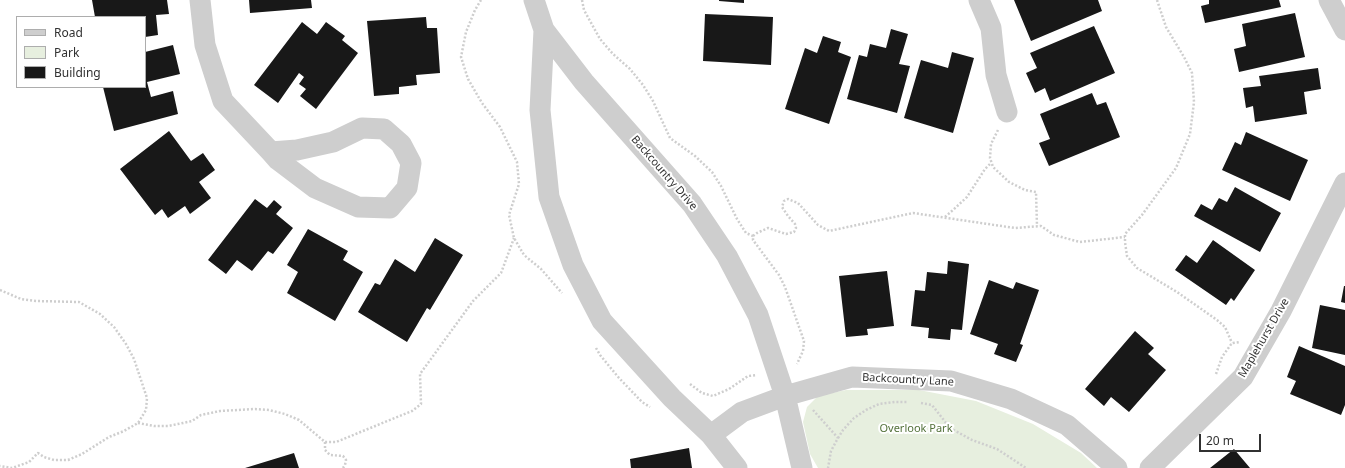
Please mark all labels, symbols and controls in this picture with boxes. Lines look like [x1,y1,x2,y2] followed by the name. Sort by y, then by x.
[16,16,146,88] legend
[54,24,83,41] text: Road
[54,44,79,61] text: Park
[54,64,101,81] text: Building
[628,133,700,213] street label: Backcountry Drive
[1236,296,1292,380] street label: Maplehurst Drive
[862,371,954,389] street label: Backcountry Lane
[879,422,953,436] park label: Overlook Park
[1201,426,1263,452] scale bar
[1206,432,1234,449] text: 20 m

